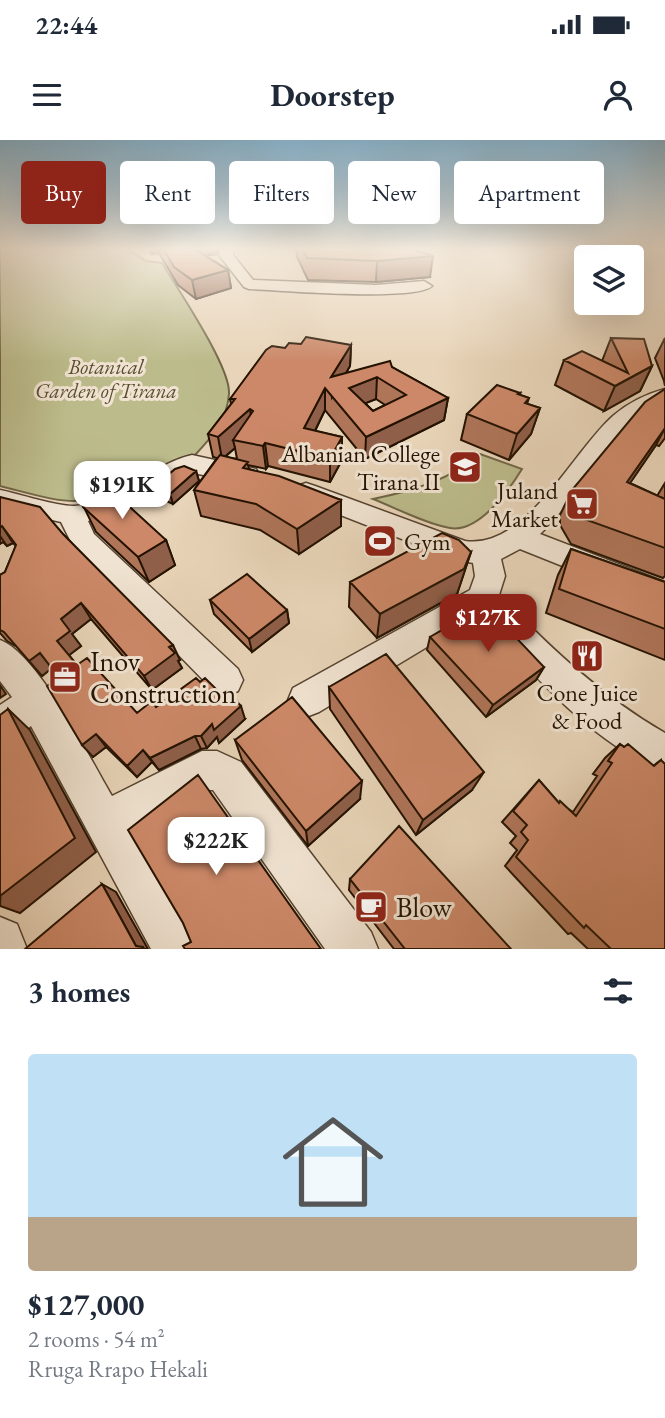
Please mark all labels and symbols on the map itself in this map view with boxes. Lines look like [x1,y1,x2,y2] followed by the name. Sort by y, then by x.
[35,353,177,404] park label: Botanical Garden of Tirana
[280,438,440,497] place label: Albanian College Tirana II
[446,448,484,486] school or university icon: Albanian College Tirana II
[73,462,171,521] pin: $191K
[491,475,559,534] place label: Juland Market
[563,485,601,523] supermarket icon: Juland Market
[361,522,399,560] sports icon: Gym
[404,526,451,557] place label: Gym
[439,594,537,654] pin: $127K
[568,637,606,675] restaurant icon: Cone Juice & Food
[90,643,236,711] place label: Inov Construction
[46,658,84,696] office icon: Inov Construction
[536,677,638,736] place label: Cone Juice & Food
[167,818,265,877] pin: $222K
[352,888,390,926] cafe icon: Blow
[396,889,453,925] place label: Blow

